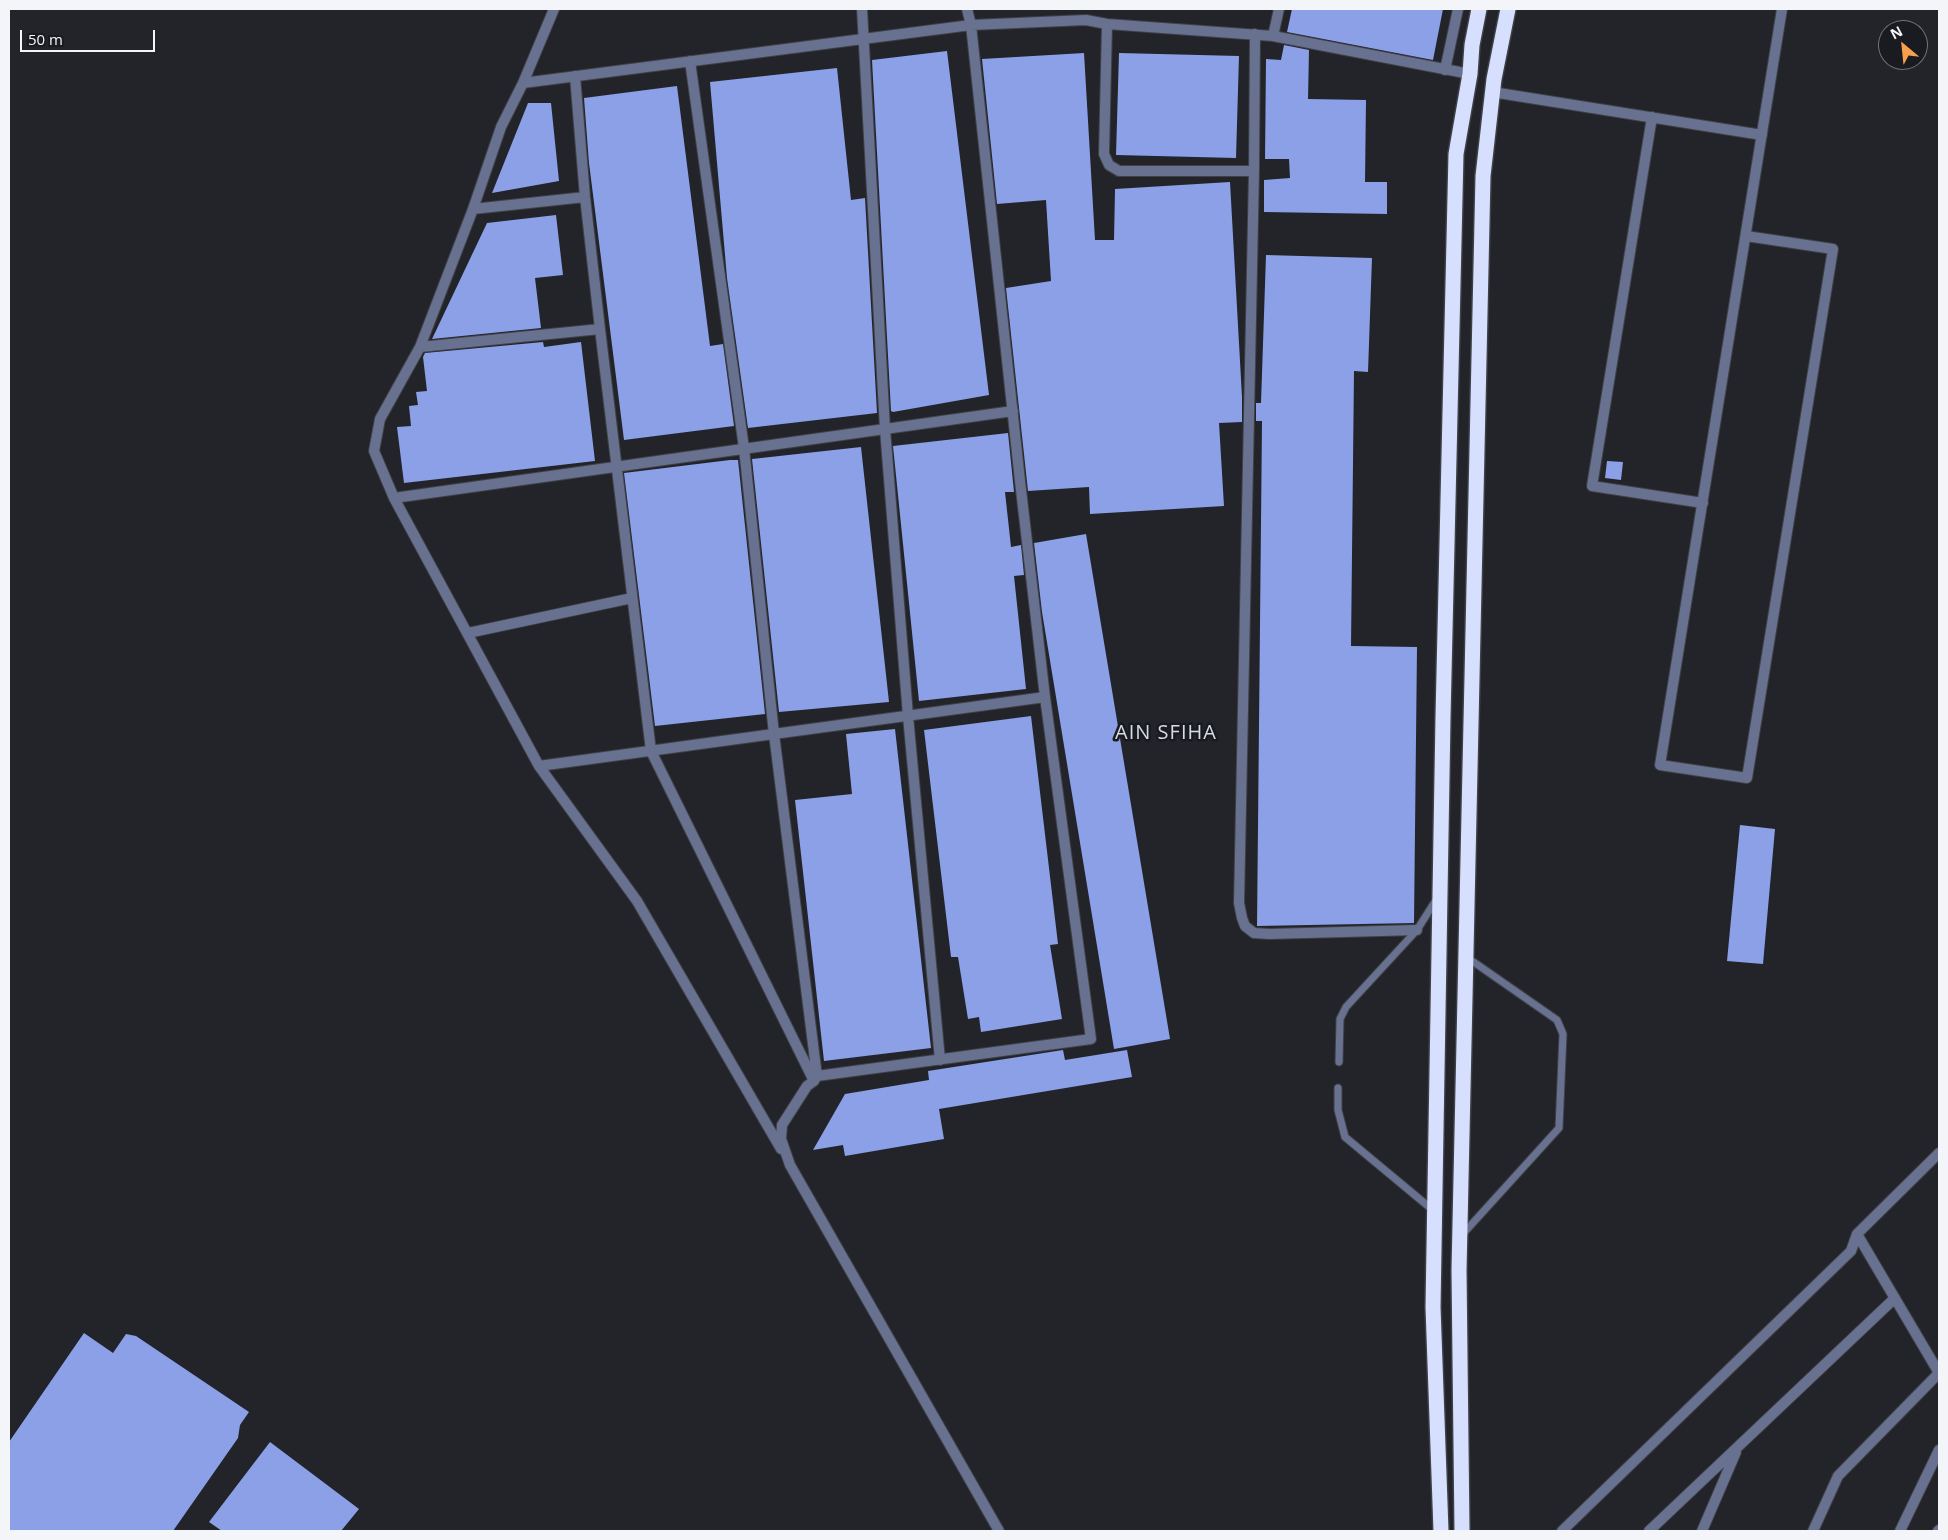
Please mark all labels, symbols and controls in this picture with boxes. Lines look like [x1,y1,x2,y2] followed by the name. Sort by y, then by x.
[22,20,158,52] scale bar
[1878,20,1928,70] north arrow
[1887,21,1906,43] text: N
[28,29,63,49] text: 50 m
[1114,721,1218,745] district label: AIN SFIHA

